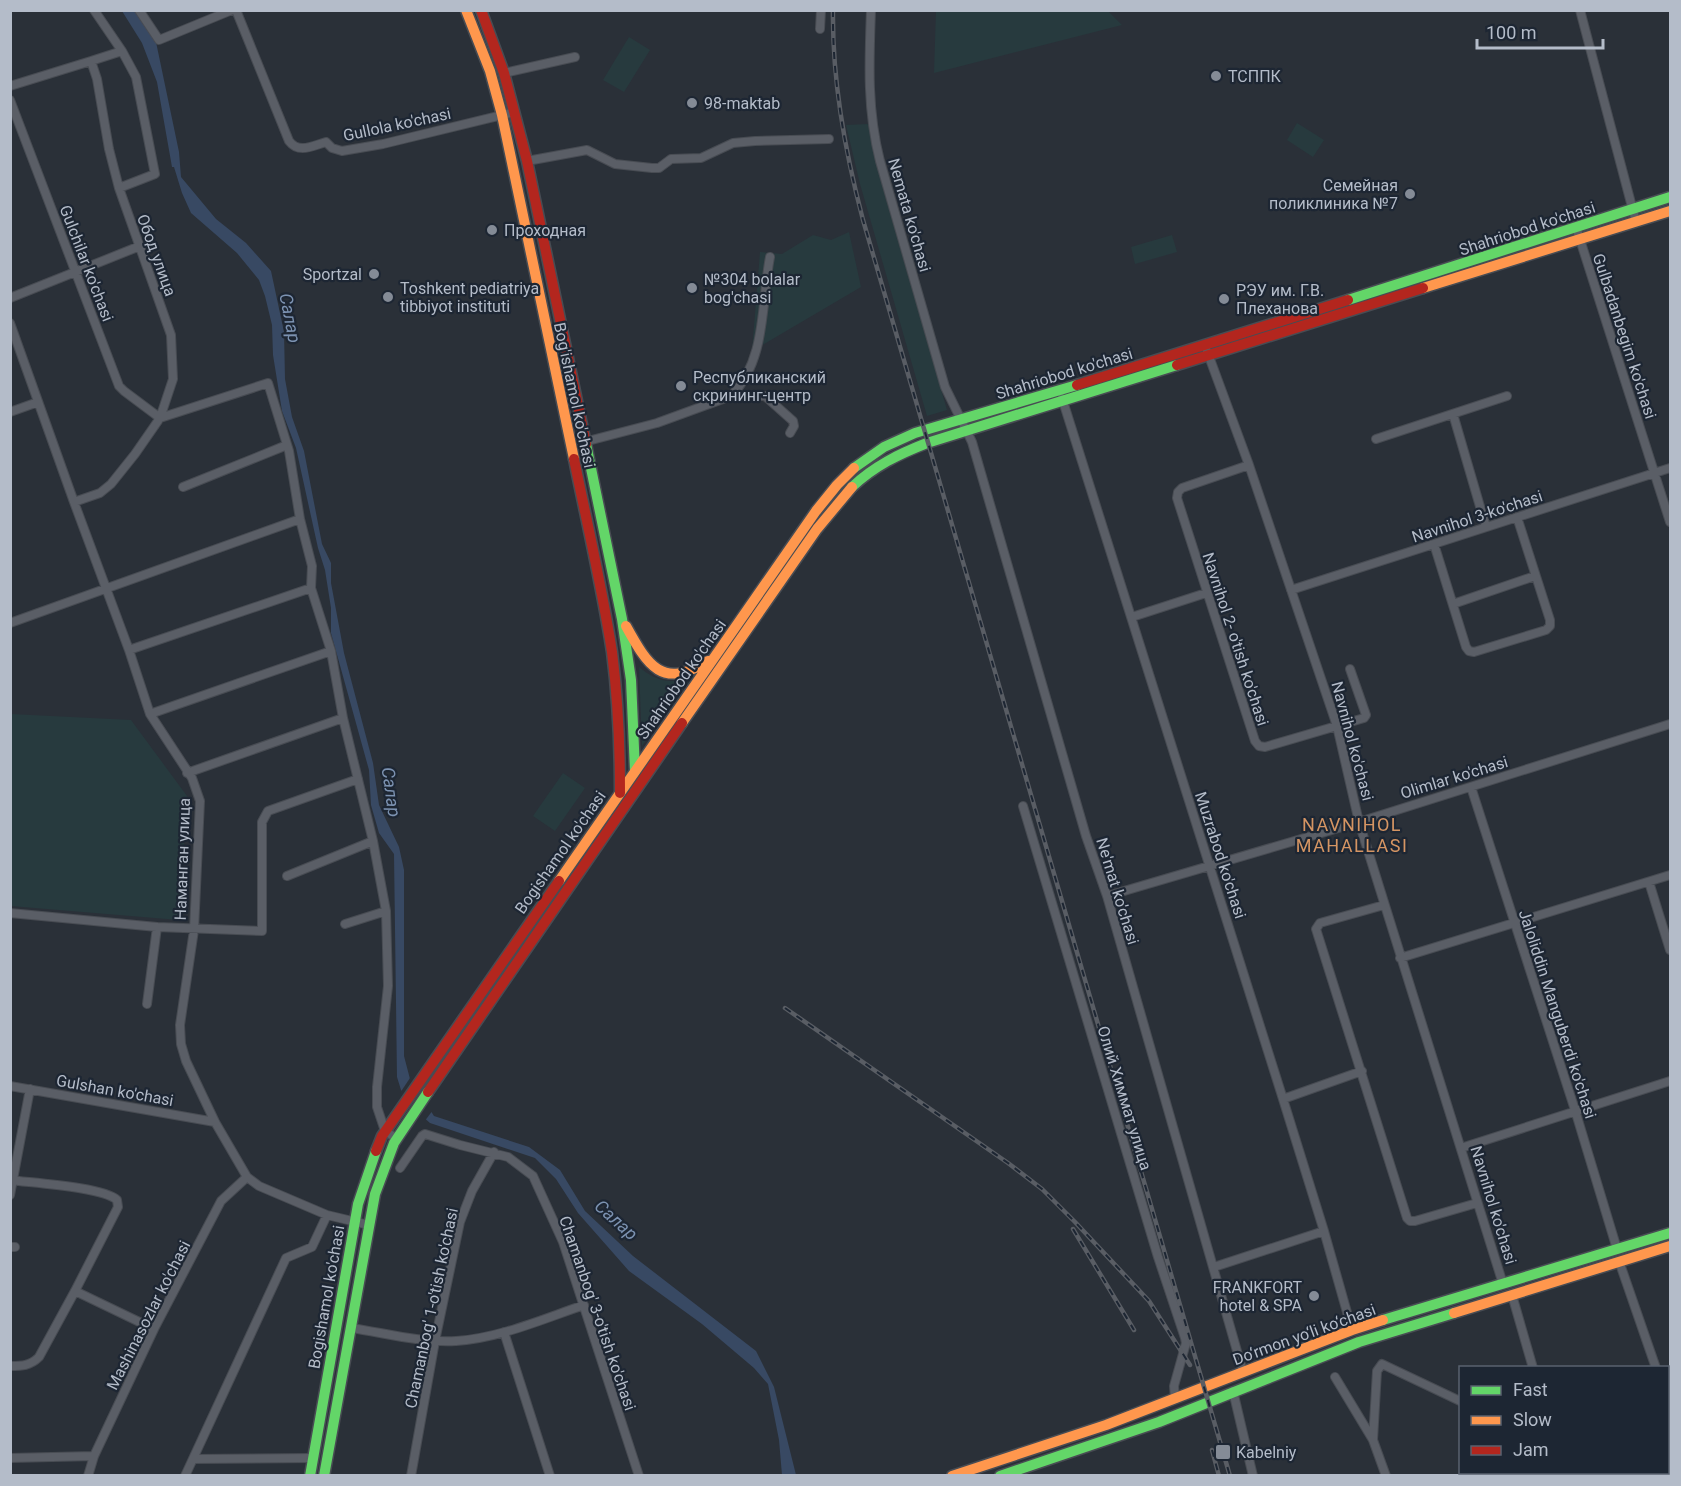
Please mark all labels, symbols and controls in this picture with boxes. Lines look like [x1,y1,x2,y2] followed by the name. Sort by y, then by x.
[1477,12,1603,50] scale bar
[1486,22,1537,43] text: 100 m
[1228,67,1282,86] place label: ТСППК
[1209,69,1223,83] marker: ТСППК
[704,94,780,113] place label: 98-maktab
[685,96,699,110] marker: 98-maktab
[341,104,453,145] street label: Gullola ko'chasi
[884,156,935,274] street label: Nemata ko'chasi
[1269,176,1398,213] place label: Cемейная поликлиника №7
[1403,187,1417,201] marker: Cемейная поликлиника №7
[1457,198,1598,259] street label: Shahriobod ko'chasi
[56,202,117,324] street label: Gulchilar ko'chasi
[133,212,180,299] street label: Обод улица
[504,221,586,240] place label: Проходная
[485,223,499,237] marker: Проходная
[1589,251,1660,421] street label: Gulbadanbegim ko'chasi
[303,265,362,284] place label: Sportzal
[367,267,381,281] marker: Sportzal
[704,270,801,307] place label: №304 bolalar bog'chasi
[400,279,539,316] place label: Toshkent pediatriya tibbiyot instituti
[685,281,699,295] marker: №304 bolalar bog'chasi
[1236,281,1324,318] place label: РЭУ им. Г.В. Плеханова
[381,290,395,304] marker: Toshkent pediatriya tibbiyot instituti
[275,291,306,345] water label: Салар
[1217,292,1231,306] marker: РЭУ им. Г.В. Плеханова
[550,321,599,470] street label: Bog'ishamol ko'chasi
[994,344,1135,403] street label: Shahriobod ko'chasi
[693,368,826,405] place label: Республиканский скрининг-центр
[674,379,688,393] marker: Республиканский скрининг-центр
[1409,486,1545,547] street label: Navnihol 3-ko'chasi
[1198,550,1273,728] street label: Navnihol 2- o'tish ko'chasi
[633,616,730,743] street label: Shahriobod ko'chasi
[1327,679,1378,803] street label: Navnihol ko'chasi
[1398,752,1510,803] street label: Olimlar ko'chasi
[378,766,405,818] water label: Салар
[511,787,610,917] street label: Bogishamol ko'chasi
[1191,789,1250,921] street label: Muzrabod ko'chasi
[171,797,194,921] street label: Наманган улица
[1296,814,1408,856] district label: NAVNIHOL MAHALLASI
[1092,835,1143,947] street label: Ne'mat ko'chasi
[1515,907,1600,1121] street label: Jaloliddin Manguberdi ko'chasi
[1094,1024,1156,1173] street label: Олий Химмат улица
[55,1071,175,1110] street label: Gulshan ko'chasi
[1466,1144,1521,1267] street label: Navnihol ko'chasi
[591,1195,642,1244] water label: Салар
[401,1206,462,1410] street label: Chamanbog' 1-o'tish ko'chasi
[555,1213,640,1413] street label: Chamanbog' 3-o'tish ko'chasi
[305,1224,348,1370] street label: Bogishamol ko'chasi
[103,1237,194,1393] street label: Mashinasozlar ko'chasi
[1213,1278,1303,1315] place label: FRANKFORT hotel & SPA
[1307,1289,1321,1303] marker: FRANKFORT hotel & SPA
[1230,1300,1378,1369] street label: Do‘rmon yo‘li ko‘chasi
[1459,1366,1669,1474] legend
[1513,1379,1548,1400] text: Fast
[1513,1409,1552,1430] text: Slow
[1513,1439,1549,1460] text: Jam
[1214,1443,1232,1461] marker: Kabelniy
[1236,1443,1297,1462] place label: Kabelniy

